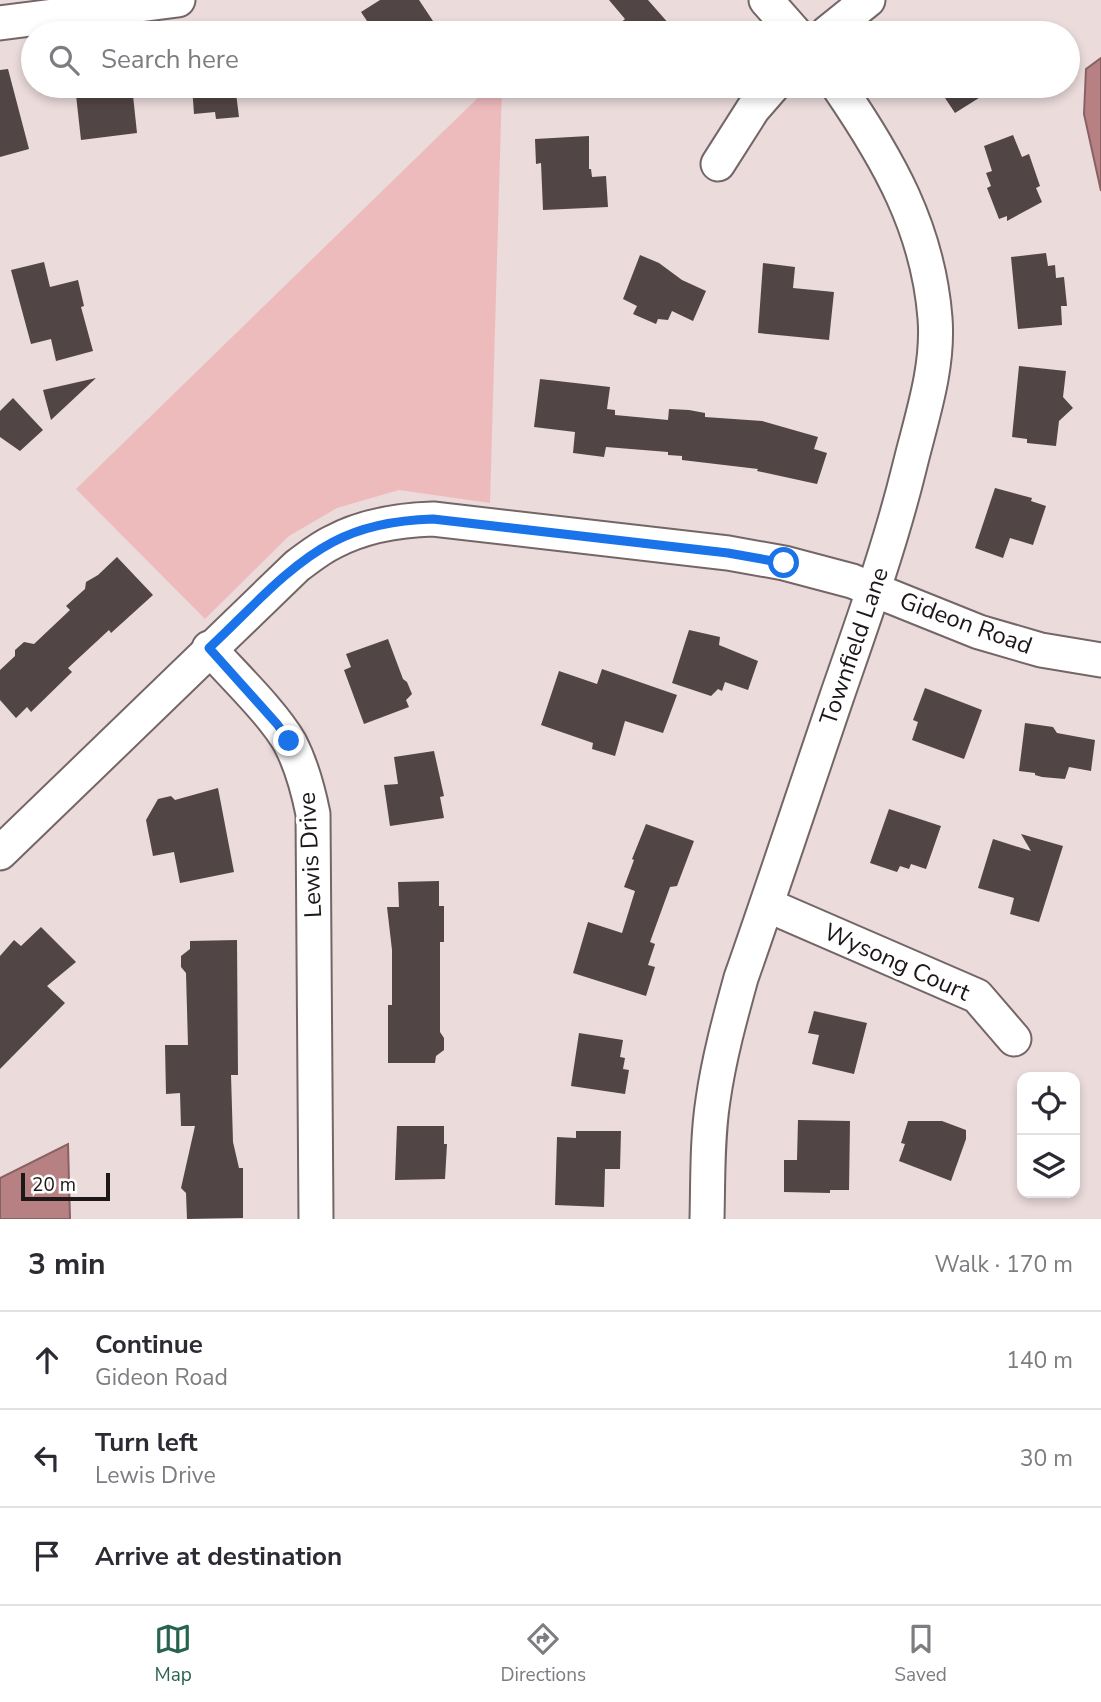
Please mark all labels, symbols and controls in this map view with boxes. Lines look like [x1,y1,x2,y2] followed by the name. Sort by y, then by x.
[21,21,1080,98] search box
[45,41,83,79] icon: search
[101,42,239,77] text: Search here
[768,547,799,578] route start
[812,563,896,729] street label: Townfield Lane
[895,584,1037,662] street label: Gideon Road
[273,725,304,756] route end
[291,791,329,919] street label: Lewis Drive
[819,916,975,1009] street label: Wysong Court
[1017,1072,1080,1198] map controls
[1017,1072,1080,1135] button: locate
[1017,1135,1080,1198] button: layers
[21,1170,110,1202] scale bar
[32,1172,76,1198] text: 20 m
[28,1244,106,1285] text: 3 min
[934,1249,1073,1280] text: Walk · 170 m
[95,1327,203,1362] text: Continue
[28,1341,66,1379] icon: ahead
[1006,1345,1073,1376] text: 140 m
[95,1362,228,1393] text: Gideon Road
[95,1425,198,1460] text: Turn left
[28,1439,66,1477] icon: left
[1020,1443,1073,1474] text: 30 m
[95,1460,216,1491] text: Lewis Drive
[28,1537,66,1575] icon: arrive
[95,1539,342,1574] text: Arrive at destination
[154,1620,192,1688] tab: Map
[500,1620,586,1688] tab: Directions
[894,1620,947,1688] tab: Saved

